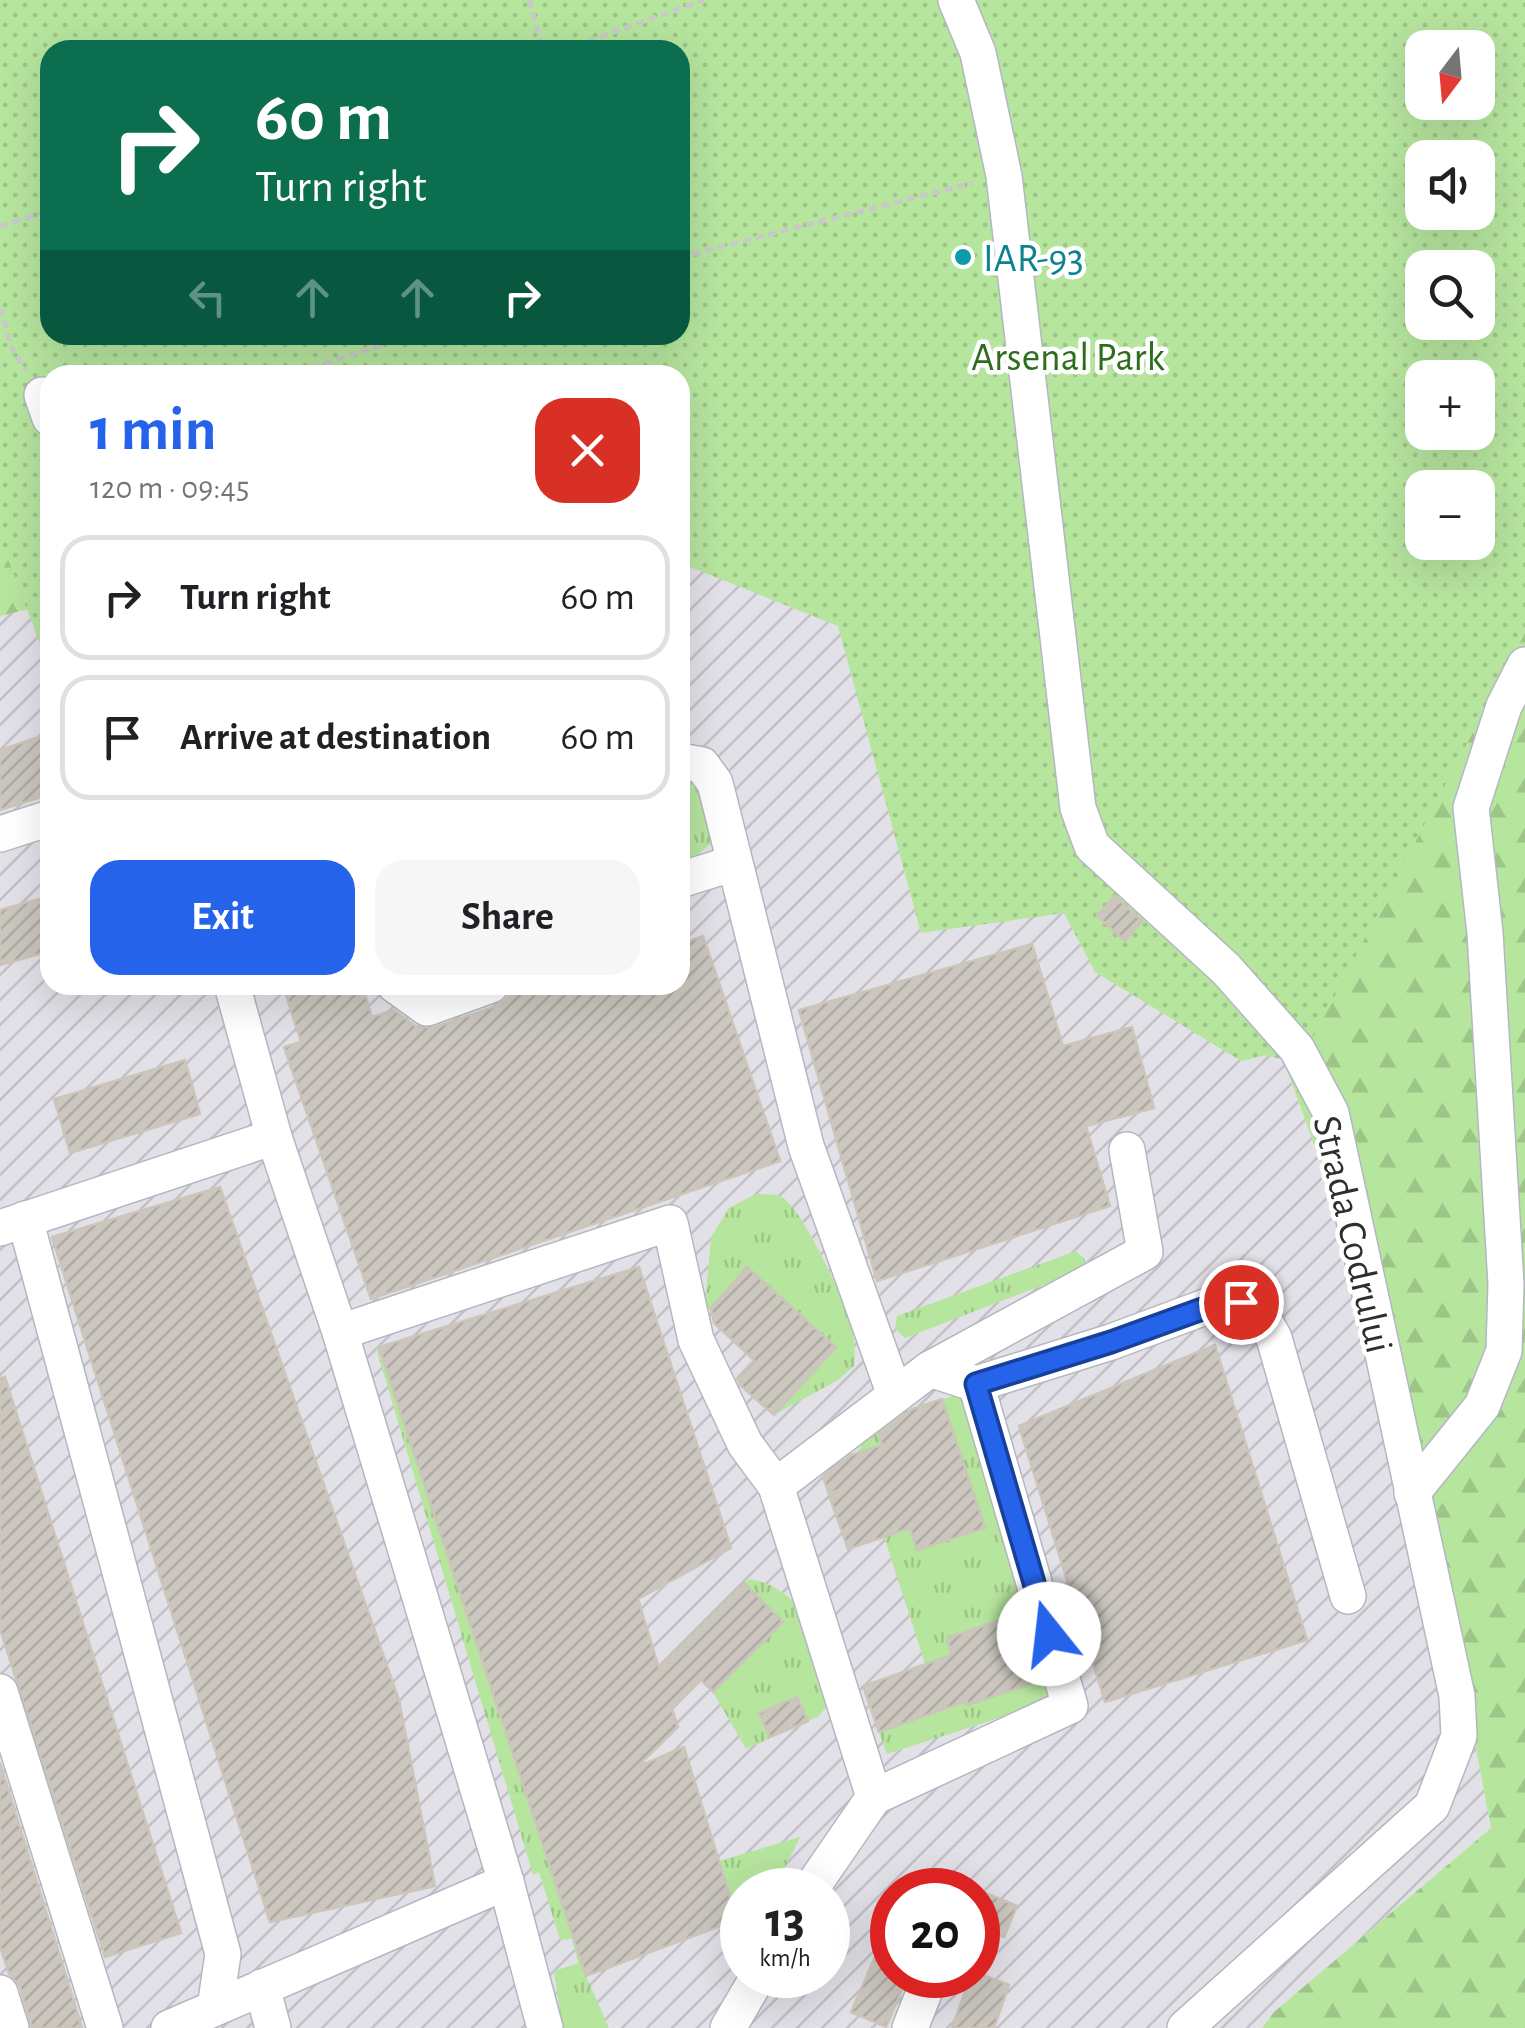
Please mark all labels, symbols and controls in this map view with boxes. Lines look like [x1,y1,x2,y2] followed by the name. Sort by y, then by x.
[1405,30,1495,120] north arrow
[1405,30,1495,560] map controls
[90,80,220,210] icon: right
[255,83,392,153] text: 60 m
[1405,140,1495,230] button: sound
[255,165,427,210] text: Turn right
[983,239,1084,279] place label: IAR-93
[952,246,974,268] marker: IAR-93
[1405,250,1495,340] button: search
[180,270,235,325] icon: left
[285,270,340,325] icon: ahead
[390,270,445,325] icon: ahead
[495,270,550,325] icon: right
[971,338,1165,378] park label: Arsenal Park
[1405,360,1495,450] button: +
[535,398,640,503] button: close
[90,401,216,461] text: 1 min
[1405,470,1495,560] button: −
[90,472,249,504] text: 120 m · 09:45
[95,570,150,625] icon: right
[180,579,330,617] text: Turn right
[560,579,635,617] text: 60 m
[95,710,150,765] icon: arrive
[180,719,491,757] text: Arrive at destination
[560,719,635,757] text: 60 m
[90,860,355,975] button: Exit
[375,860,640,975] button: Share
[1305,1112,1399,1357] street label: Strada Codrului
[1199,1260,1284,1345] pin
[1214,1275,1269,1330] icon: arrive
[997,1582,1101,1686] position arrow
[870,1868,1000,1998] speed limit sign: 20
[765,1896,805,1946] text: 13
[759,1946,811,1971] text: km/h

